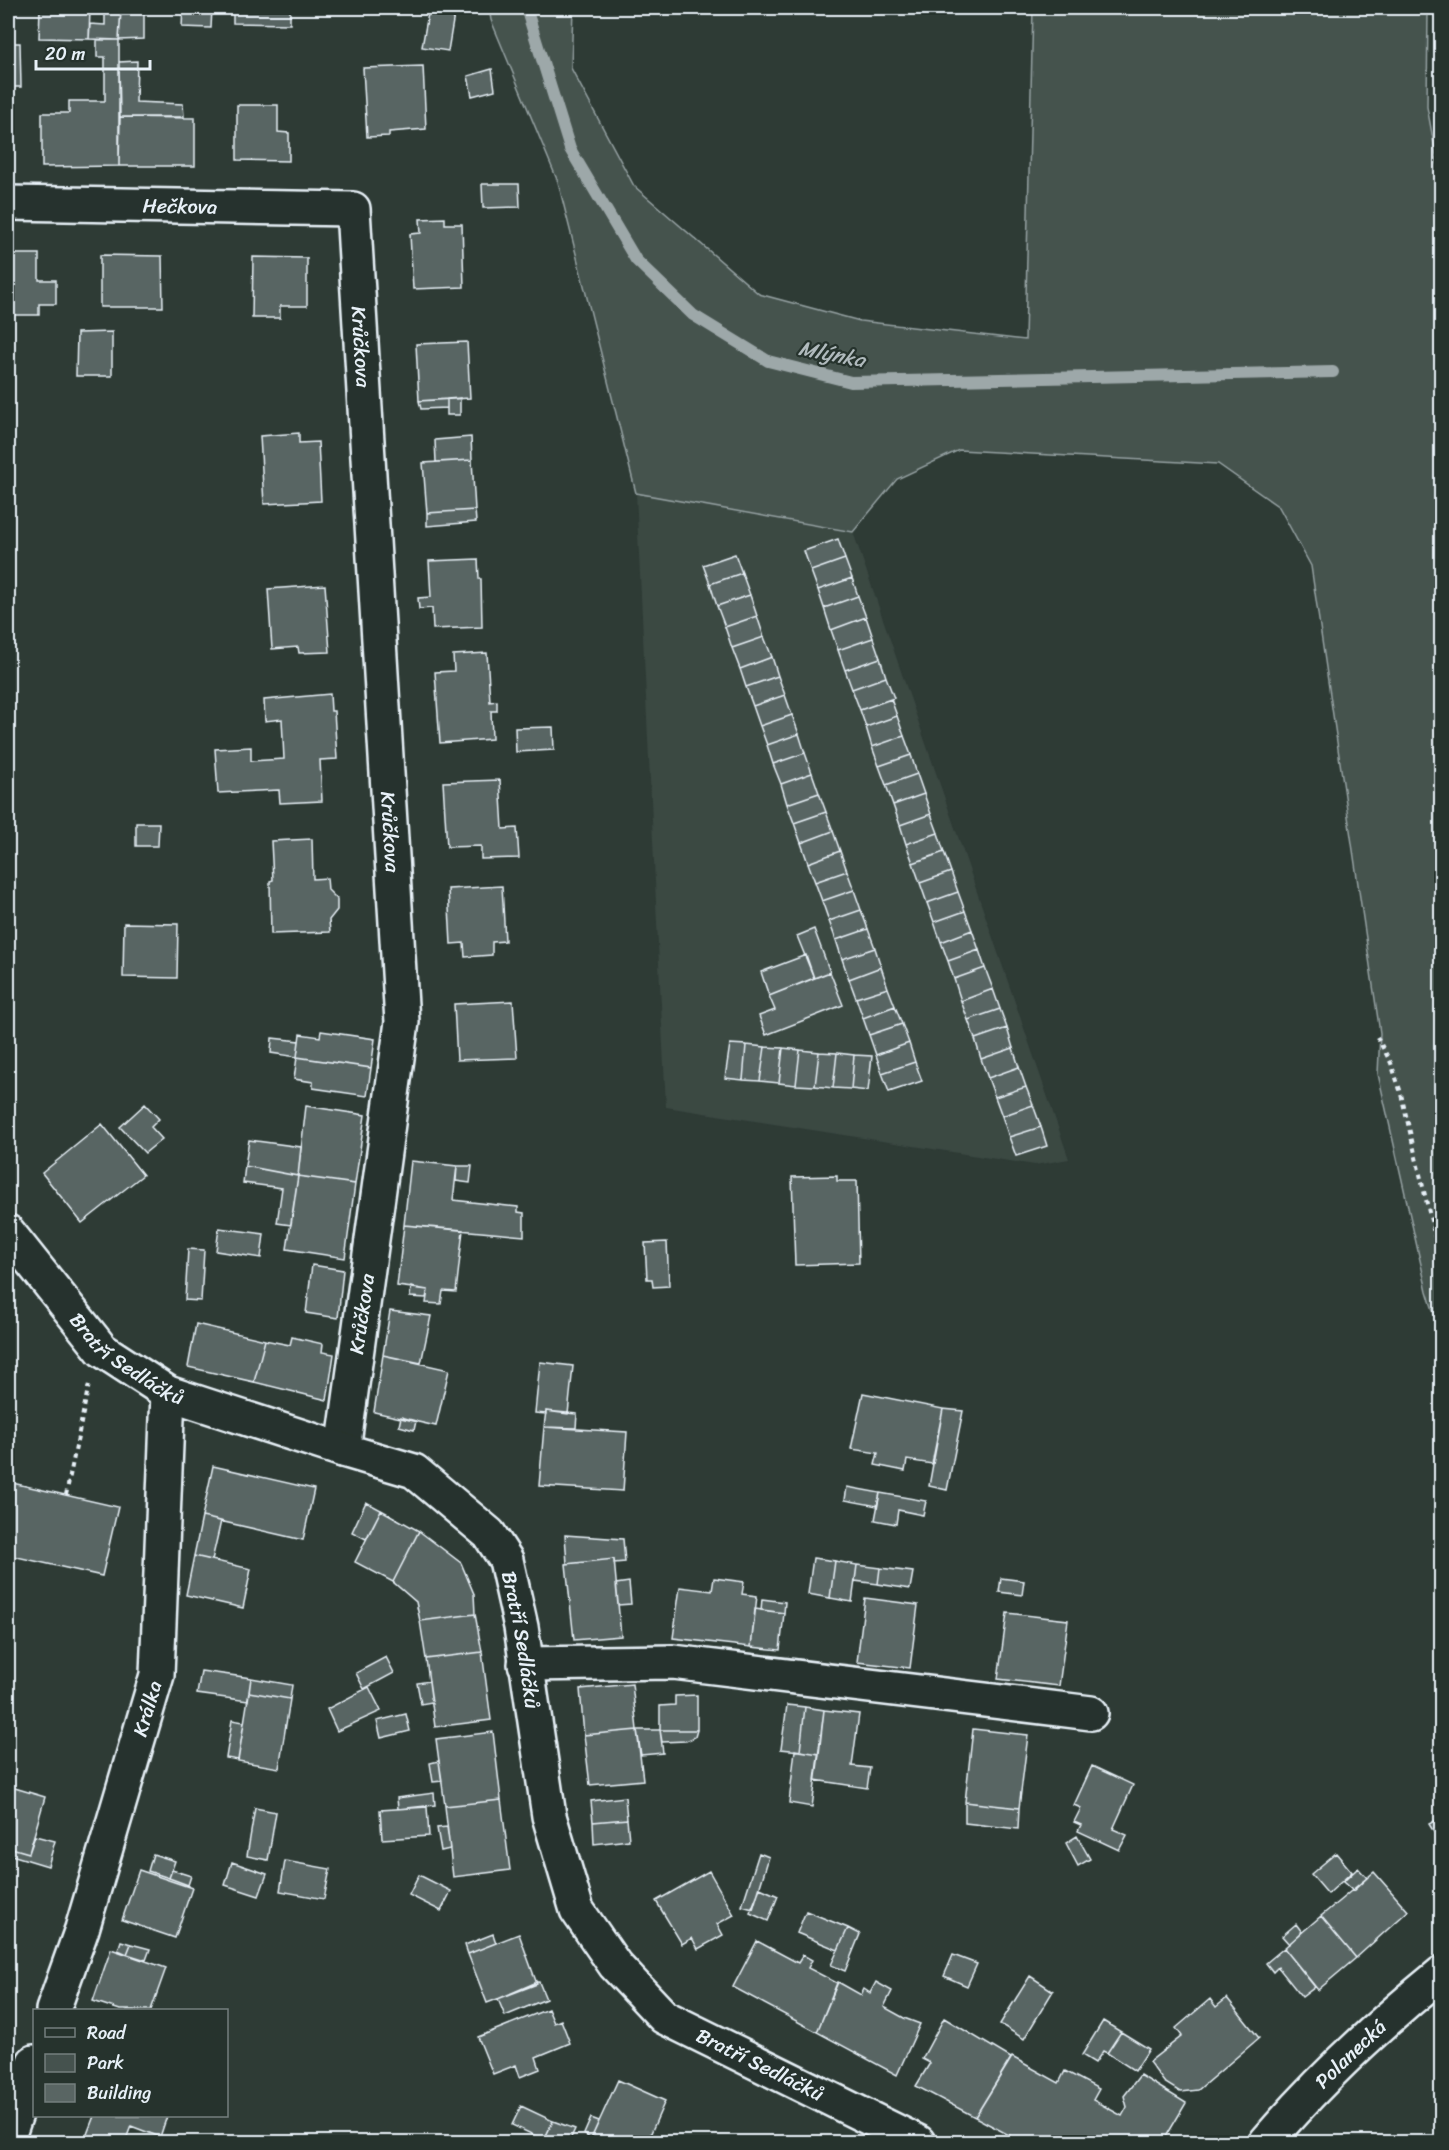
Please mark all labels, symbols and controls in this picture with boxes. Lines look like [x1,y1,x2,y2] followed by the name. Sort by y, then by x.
[36,33,150,71] scale bar
[45,38,85,70] text: 20 m
[142,188,218,224] street label: Hečkova
[341,305,381,389] street label: Krůčkova
[795,329,870,379] water label: Mlýnka
[371,790,411,874] street label: Krůčkova
[339,1270,385,1357] street label: Krůčkova
[61,1304,189,1415] street label: Bratří Sedláčků
[491,1568,550,1711] street label: Bratří Sedláčků
[122,1676,172,1741] street label: Králka
[33,2009,228,2117] legend
[1306,2010,1394,2097] street label: Polanecká
[87,2017,127,2049] text: Road
[690,2018,830,2111] street label: Bratří Sedláčků
[87,2047,124,2079] text: Park
[87,2077,151,2109] text: Building

